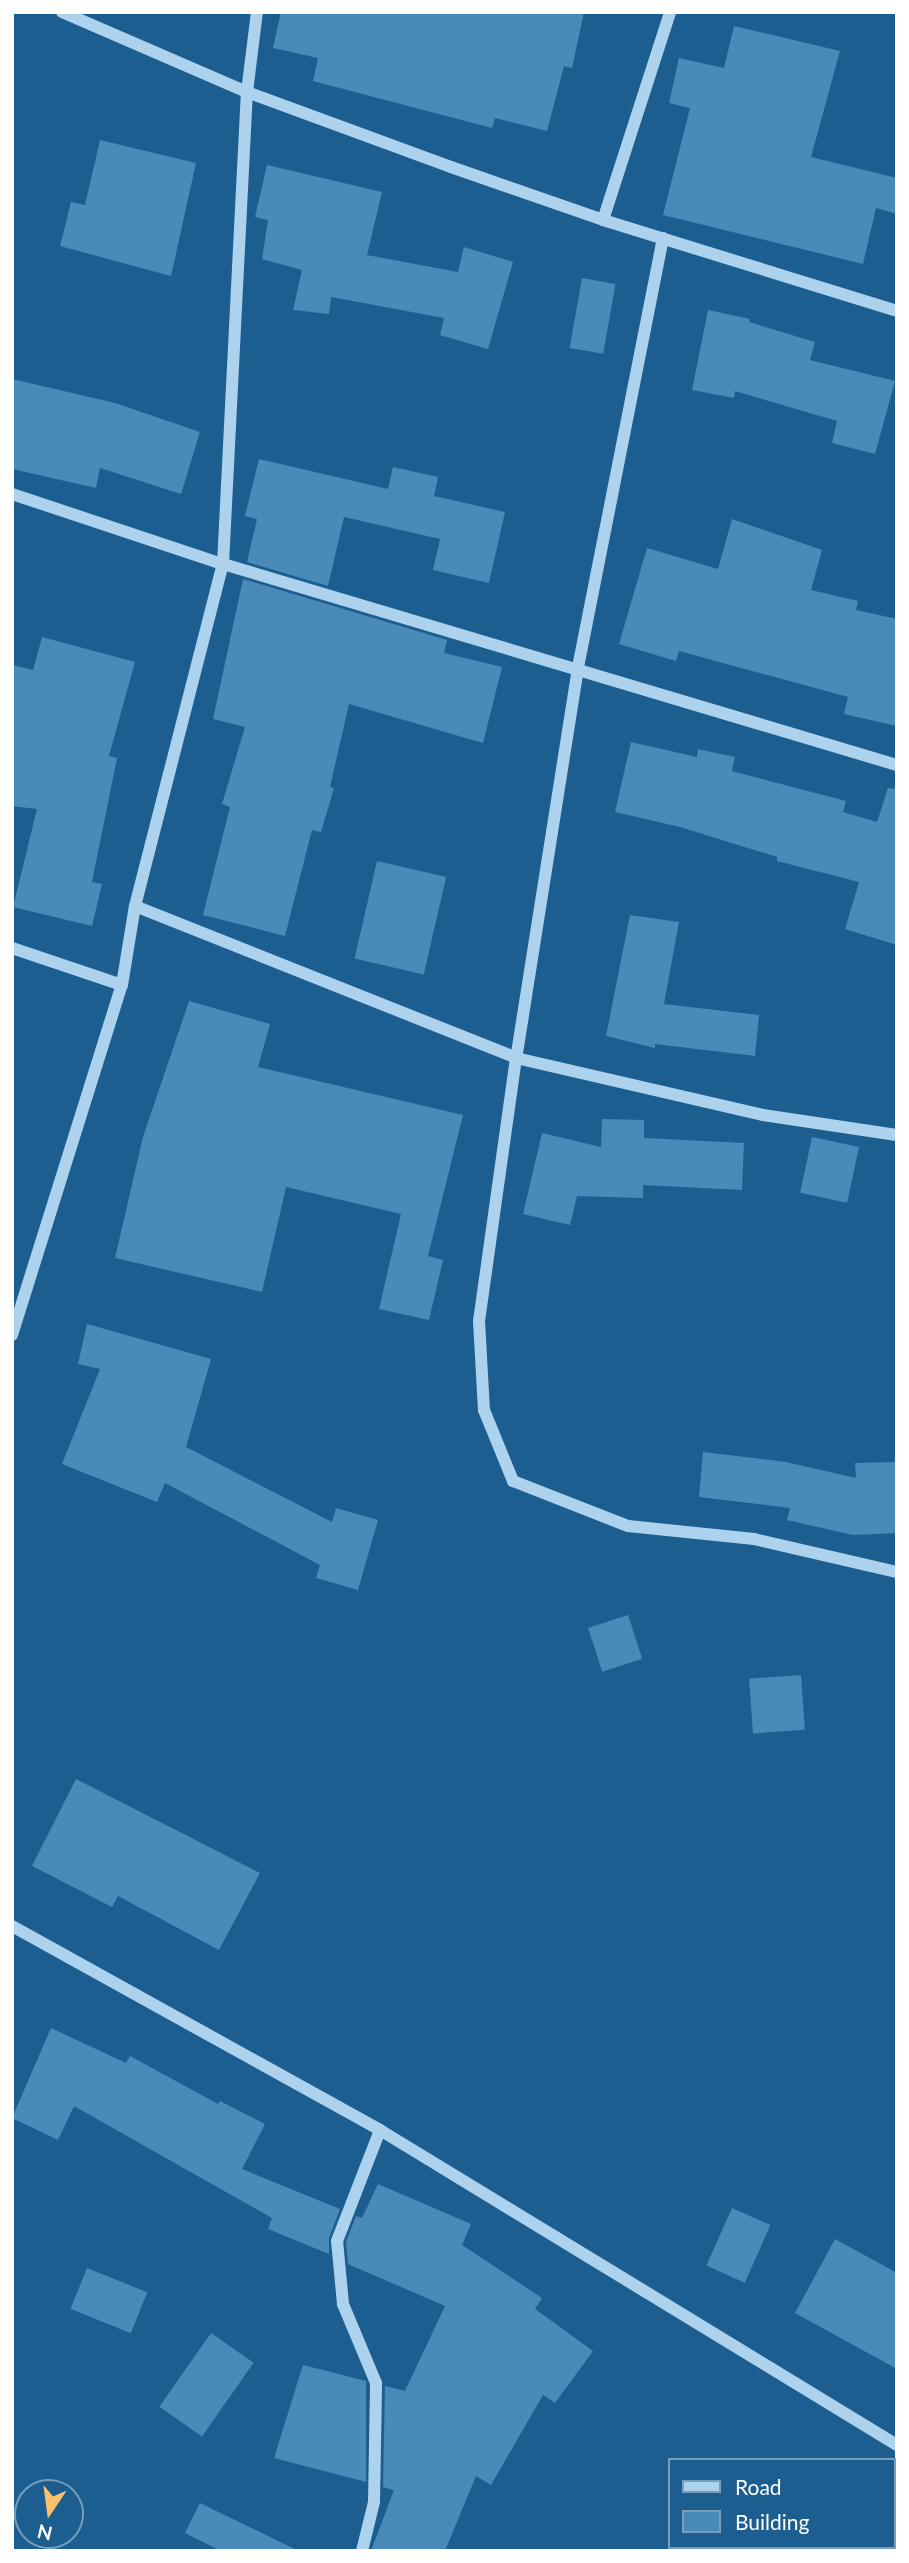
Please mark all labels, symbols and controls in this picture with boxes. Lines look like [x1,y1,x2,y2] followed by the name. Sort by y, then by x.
[668,2458,895,2549] legend
[735,2474,782,2499] text: Road
[14,2479,84,2549] north arrow
[735,2509,810,2534] text: Building
[35,2520,54,2546] text: N

